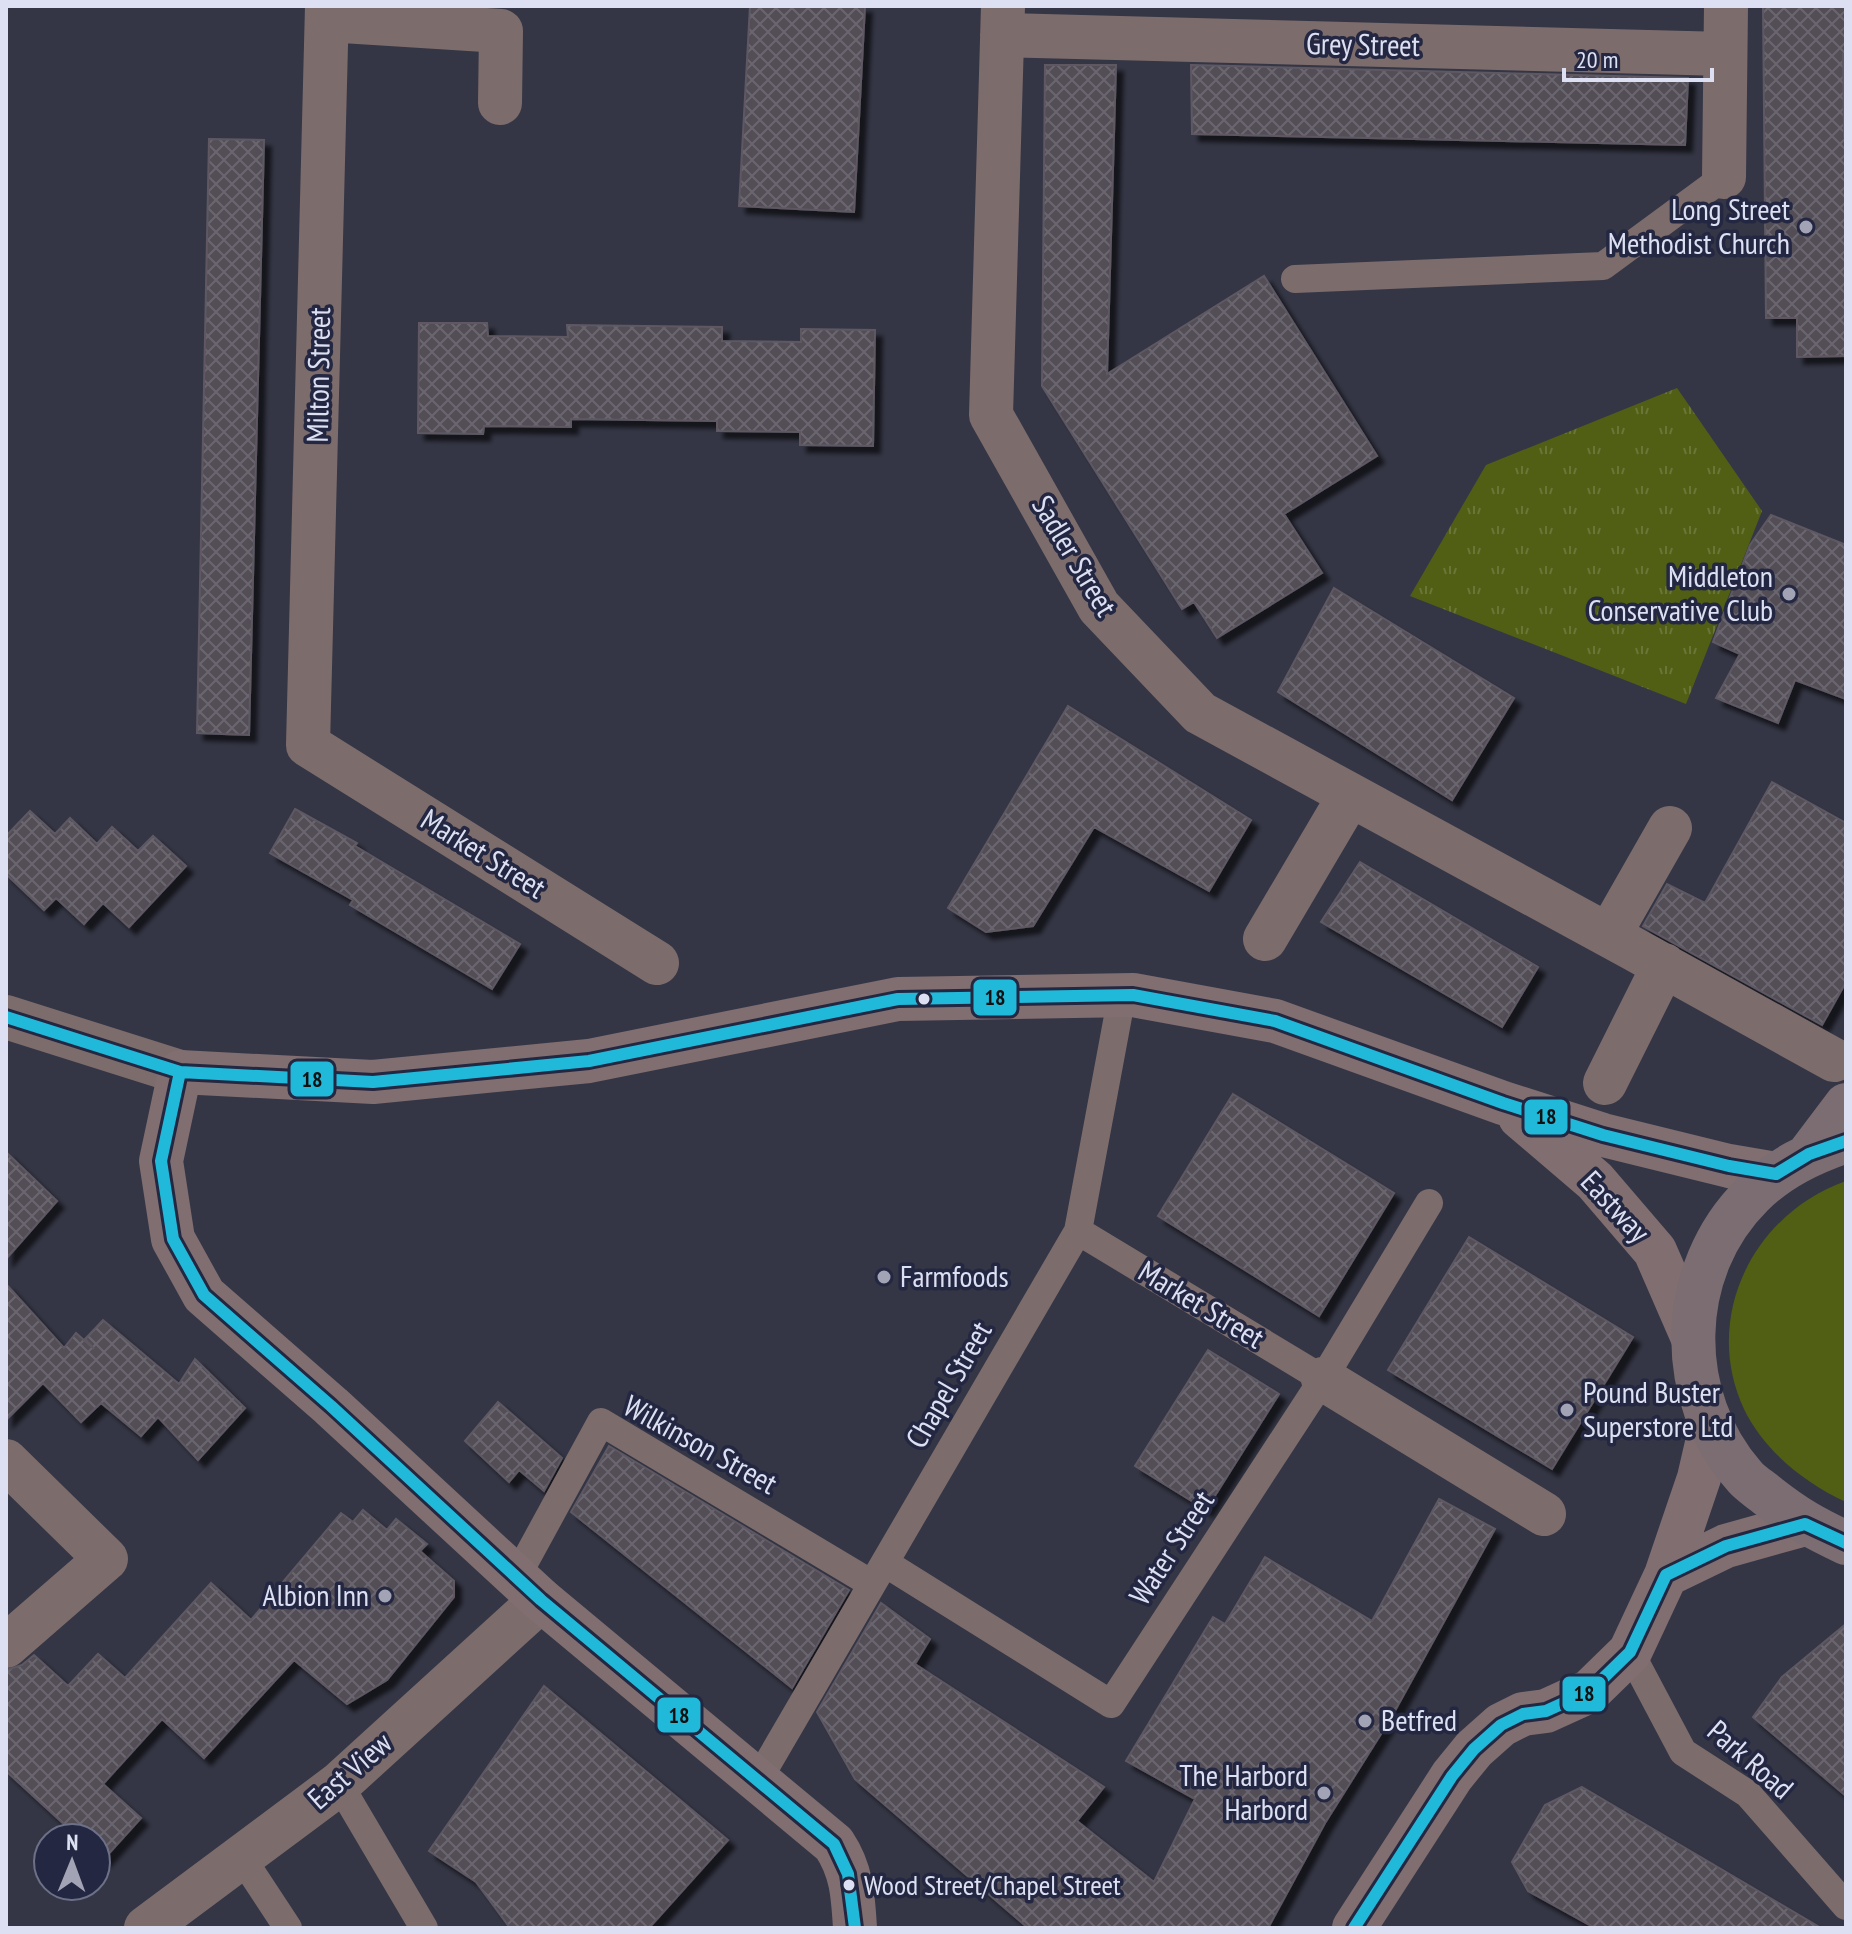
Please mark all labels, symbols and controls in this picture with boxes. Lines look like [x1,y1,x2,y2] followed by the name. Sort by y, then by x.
[1306,23,1421,64] street label: Grey Street
[1564,32,1712,82] scale bar
[1576,44,1618,75] text: 20 m
[1608,189,1791,262] place label: Long Street Methodist Church
[1797,218,1815,236] marker: Long Street Methodist Church
[297,306,338,443] street label: Milton Street
[1024,488,1127,623] street label: Sadler Street
[1588,556,1773,629] place label: Middleton Conservative Club
[1780,585,1798,603] marker: Middleton Conservative Club
[414,799,554,907] street label: Market Street
[972,978,1018,1017] line badge: 18
[984,983,1006,1011] text: 18
[916,991,932,1007] unlabelled marker
[289,1060,335,1098] line badge: 18
[301,1065,323,1093] text: 18
[1523,1098,1569,1136] line badge: 18
[1535,1102,1557,1130] text: 18
[1573,1162,1660,1251] street label: Eastway
[1132,1251,1272,1357] street label: Market Street
[900,1256,1009,1295] place label: Farmfoods
[875,1268,893,1286] marker: Farmfoods
[896,1313,1000,1455] street label: Chapel Street
[1583,1372,1733,1445] place label: Pound Buster Superstore Ltd
[617,1385,785,1502] street label: Wilkinson Street
[1558,1401,1576,1419] marker: Pound Buster Superstore Ltd
[1119,1482,1222,1612] street label: Water Street
[262,1575,369,1614] place label: Albion Inn
[376,1587,394,1605] marker: Albion Inn
[1561,1675,1607,1713] line badge: 18
[1573,1679,1595,1707] text: 18
[656,1696,702,1734] line badge: 18
[1381,1700,1457,1739] place label: Betfred
[668,1701,690,1729] text: 18
[1700,1711,1802,1807] street label: Park Road
[1356,1712,1374,1730] marker: Betfred
[299,1722,399,1817] street label: East View
[1179,1755,1308,1828] place label: The Harbord Harbord
[1315,1784,1333,1802] marker: The Harbord Harbord
[32,1822,112,1902] north arrow
[66,1828,79,1856] text: N
[864,1866,1121,1903] place label: Wood Street/Chapel Street
[841,1877,857,1893] marker: Wood Street/Chapel Street

